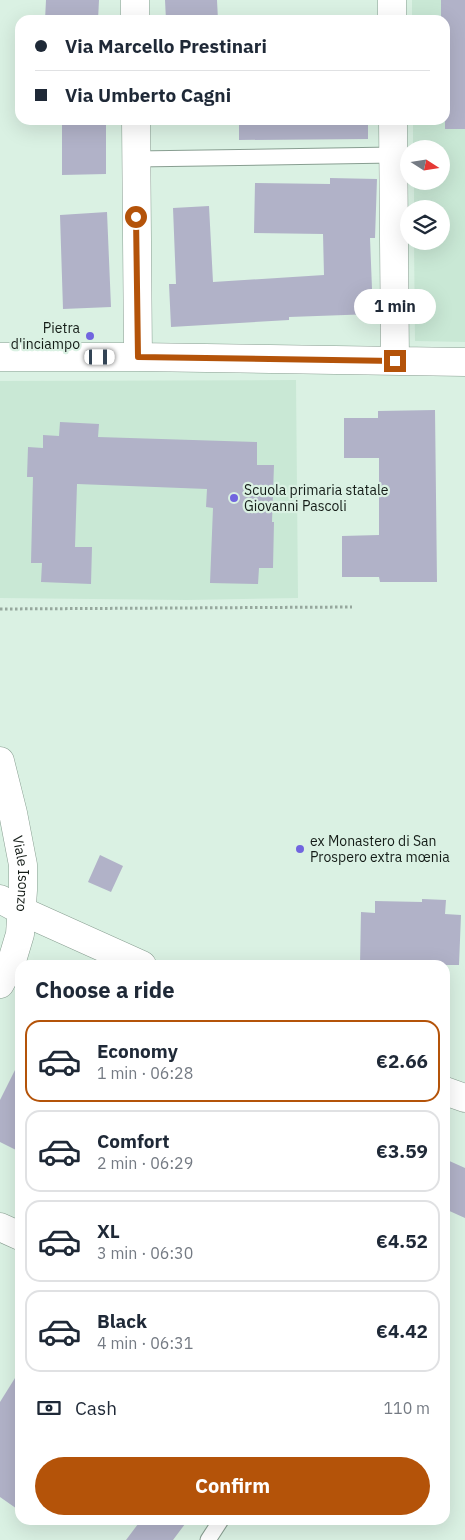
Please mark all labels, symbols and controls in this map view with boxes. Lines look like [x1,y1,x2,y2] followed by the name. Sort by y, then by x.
[65,34,267,58] text: Via Marcello Prestinari
[65,83,231,107] text: Via Umberto Cagni
[400,140,450,190] north arrow
[400,140,450,250] map controls
[400,200,450,250] button: layers
[125,206,147,228] route start
[354,288,436,324] callout: 1 min
[374,296,416,316] text: 1 min
[11,319,81,353] place label: Pietra d'inciampo
[84,330,96,342] marker: Pietra d'inciampo
[85,350,115,365] car
[384,350,406,372] route end
[244,481,389,515] place label: Scuola primaria statale Giovanni Pascoli
[228,492,240,504] marker: Scuola primaria statale Giovanni Pascoli
[310,832,450,866] place label: ex Monastero di San Prospero extra mœnia
[9,834,32,913] street label: Viale Isonzo
[294,843,306,855] marker: ex Monastero di San Prospero extra mœnia
[35,975,175,1004] text: Choose a ride
[37,1039,82,1084] icon: car
[97,1039,178,1063] text: Economy
[376,1049,428,1073] text: €2.66
[97,1063,193,1083] text: 1 min · 06:28
[37,1129,82,1174] icon: car
[97,1129,170,1153] text: Comfort
[376,1139,428,1163] text: €3.59
[97,1153,193,1173] text: 2 min · 06:29
[37,1219,82,1264] icon: car
[97,1219,120,1243] text: XL
[376,1229,428,1253] text: €4.52
[97,1243,193,1263] text: 3 min · 06:30
[37,1309,82,1354] icon: car
[97,1309,147,1333] text: Black
[376,1319,428,1343] text: €4.42
[97,1333,193,1353] text: 4 min · 06:31
[35,1394,63,1422] icon: cash
[75,1396,117,1420] text: Cash
[383,1398,430,1418] text: 110 m
[35,1457,430,1515] button: Confirm

